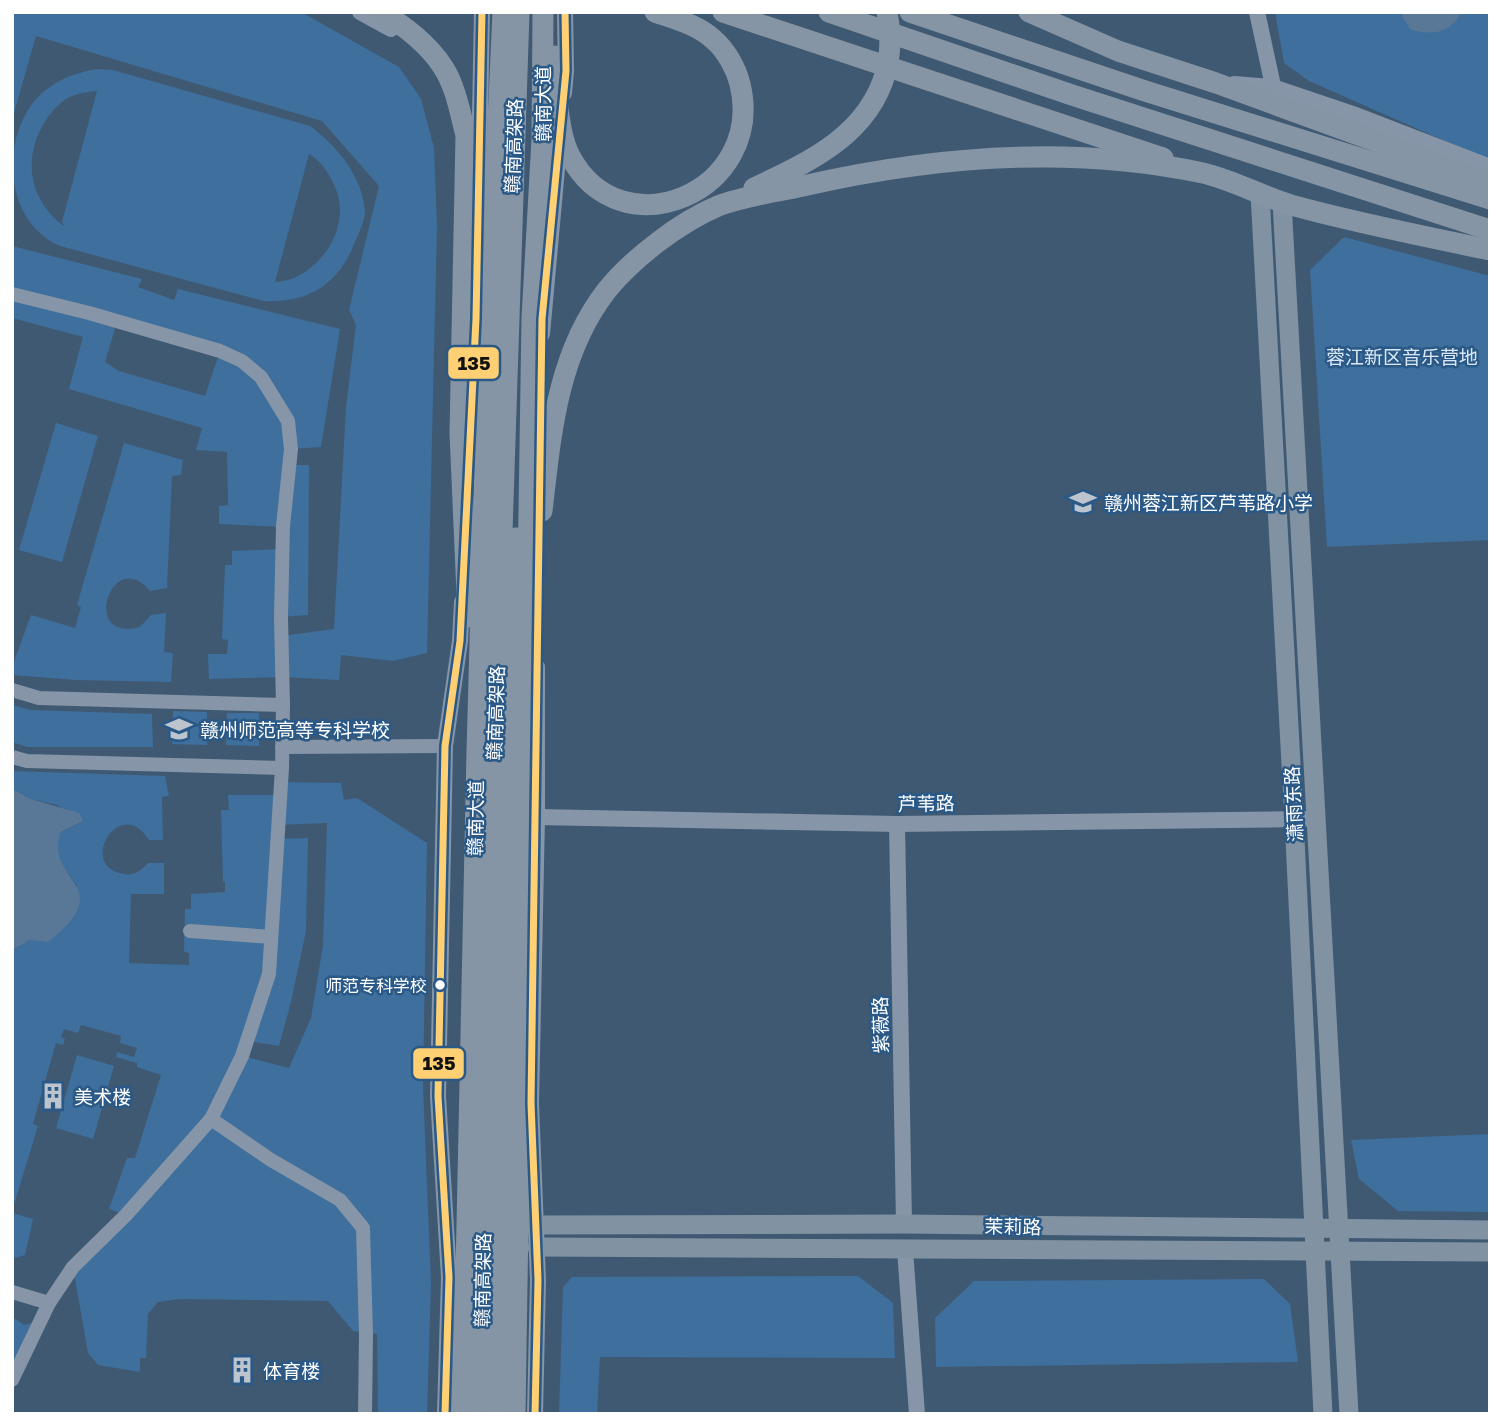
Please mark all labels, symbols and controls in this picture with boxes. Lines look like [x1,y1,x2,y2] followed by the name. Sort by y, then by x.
[531,66,554,142] street label: 赣南大道
[500,98,526,194] street label: 赣南高架路
[1326,345,1478,368] park label: 蓉江新区音乐营地
[447,346,500,380] line badge: 135
[458,351,490,374] text: 135
[1068,487,1098,517] school or university icon: 赣州蓉江新区芦苇路小学
[1104,491,1313,514] place label: 赣州蓉江新区芦苇路小学
[482,665,508,761] street label: 赣南高架路
[164,714,194,744] school or university icon: 赣州师范高等专科学校
[200,718,390,741] place label: 赣州师范高等专科学校
[1280,765,1306,843] street label: 潇雨东路
[463,780,487,856] street label: 赣南大道
[897,791,955,815] street label: 芦苇路
[325,975,427,996] place label: 师范专科学校
[433,978,447,992] marker: 师范专科学校
[868,996,892,1054] street label: 紫薇路
[412,1047,465,1080] line badge: 135
[423,1051,455,1074] text: 135
[38,1081,68,1111] building icon: 美术楼
[74,1085,131,1108] place label: 美术楼
[984,1214,1042,1238] street label: 茉莉路
[470,1232,494,1328] street label: 赣南高架路
[227,1355,257,1385] building icon: 体育楼
[263,1359,320,1382] place label: 体育楼

